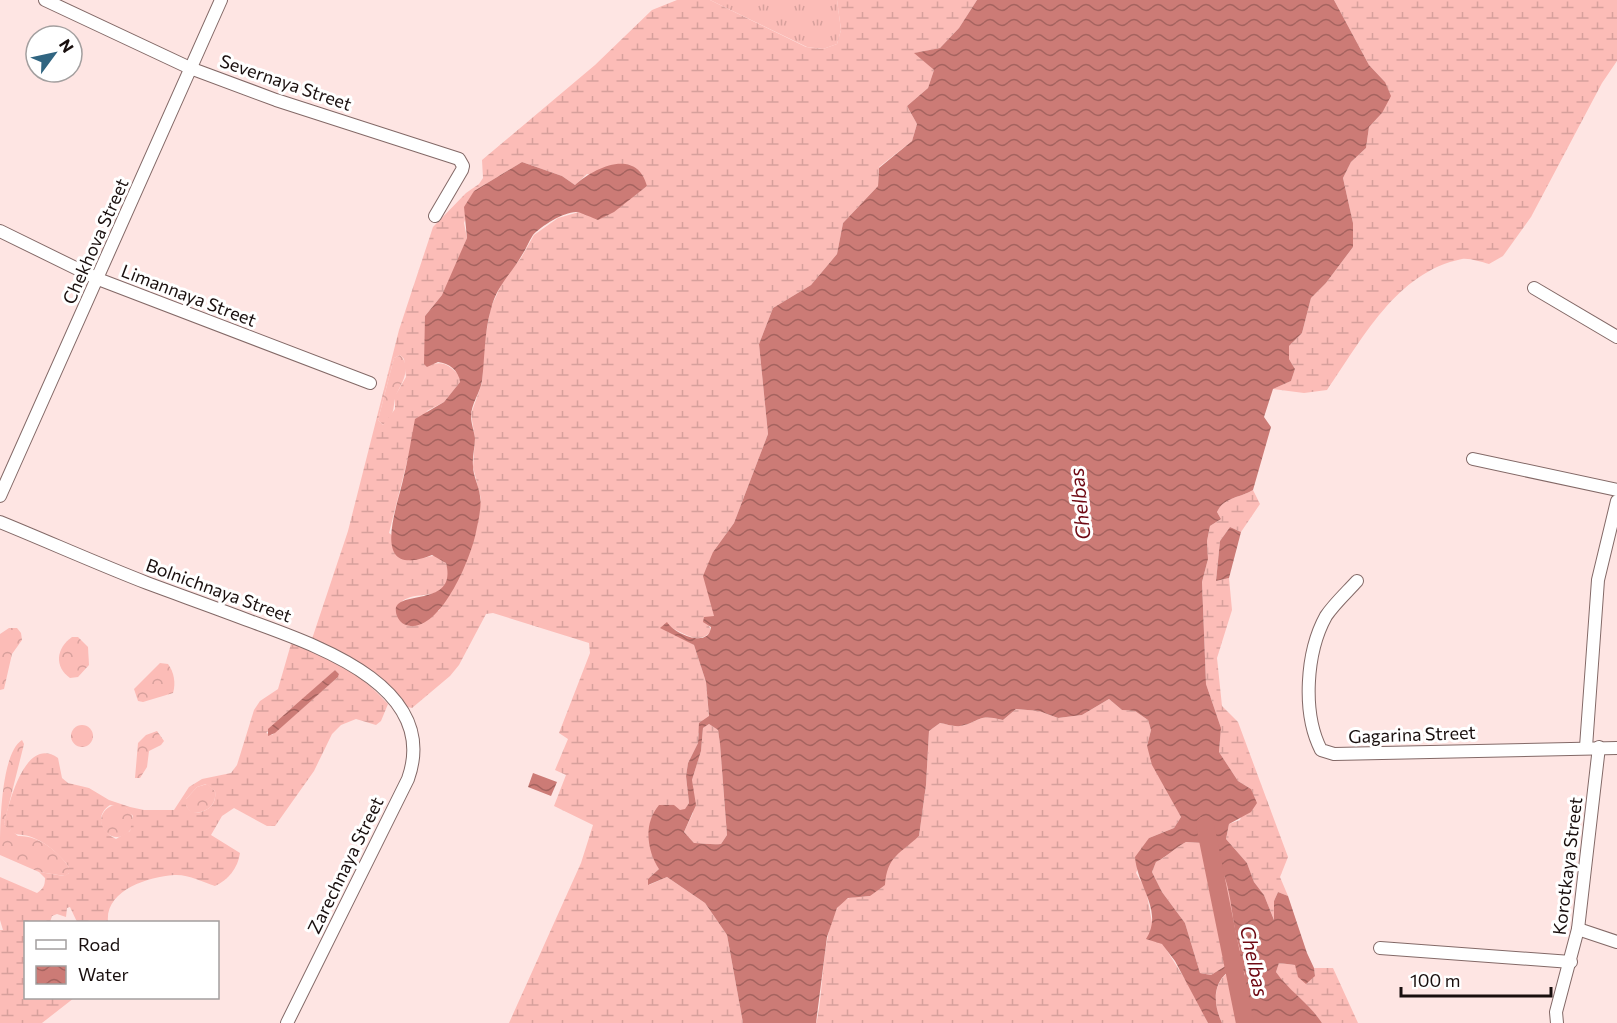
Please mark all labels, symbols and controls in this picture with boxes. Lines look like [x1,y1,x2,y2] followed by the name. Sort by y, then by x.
[24,24,84,84] north arrow
[56,35,78,56] text: N
[217,49,355,115] street label: Severnaya Street
[57,175,133,307] street label: Chekhova Street
[118,259,260,331] street label: Limannaya Street
[1063,467,1095,541] water label: Chelbas
[143,553,295,627] street label: Bolnichnaya Street
[1348,721,1476,747] street label: Gagarina Street
[302,793,388,937] street label: Zarechnaya Street
[1548,796,1586,936] street label: Korotkaya Street
[24,921,219,999] legend
[1236,923,1274,999] water label: Chelbas
[78,933,120,955] text: Road
[1401,960,1551,998] scale bar
[78,963,129,985] text: Water
[1410,969,1460,991] text: 100 m

